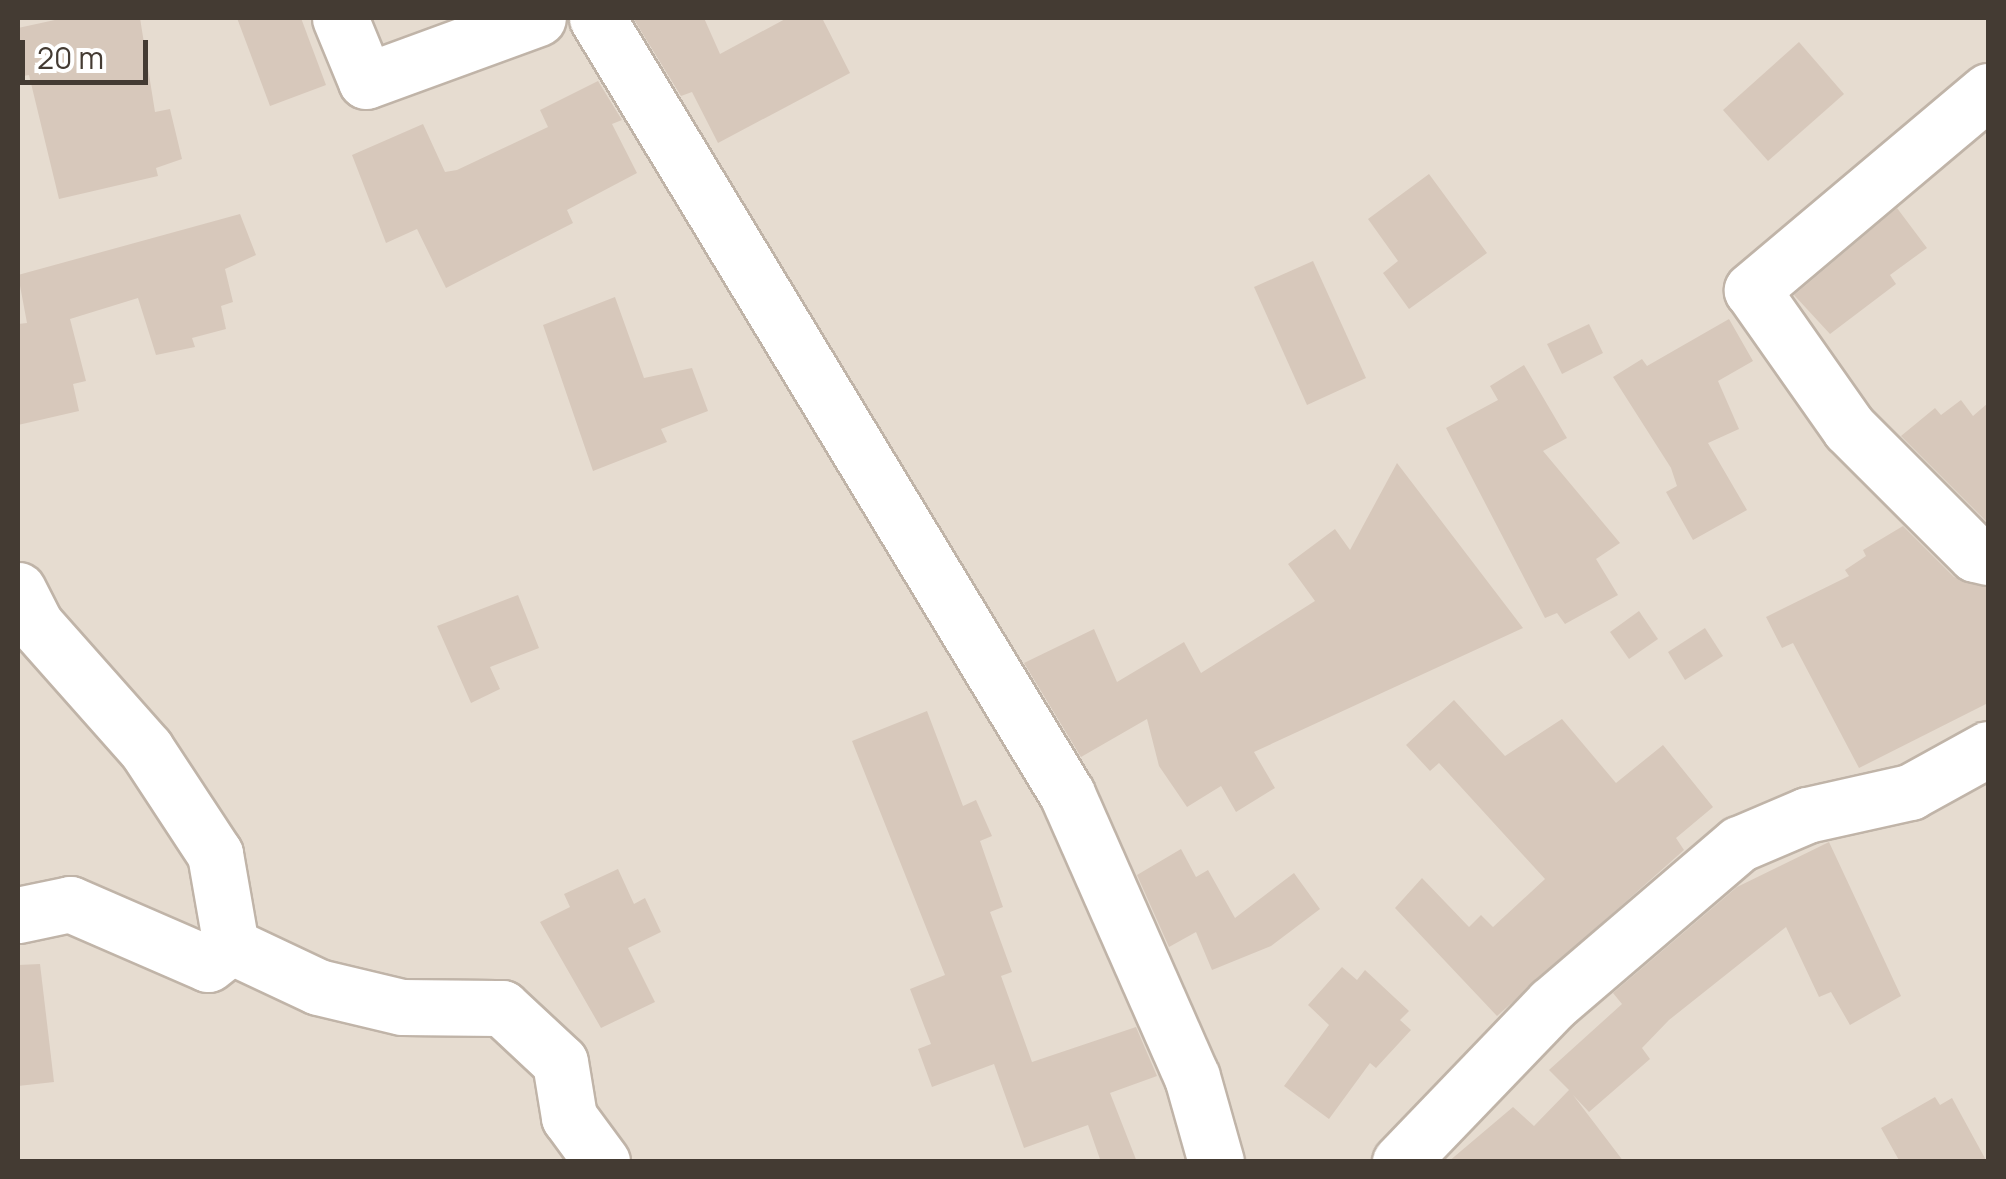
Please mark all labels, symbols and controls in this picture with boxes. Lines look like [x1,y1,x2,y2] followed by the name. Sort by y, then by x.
[25,20,152,82] scale bar
[37,37,104,78] text: 20 m

